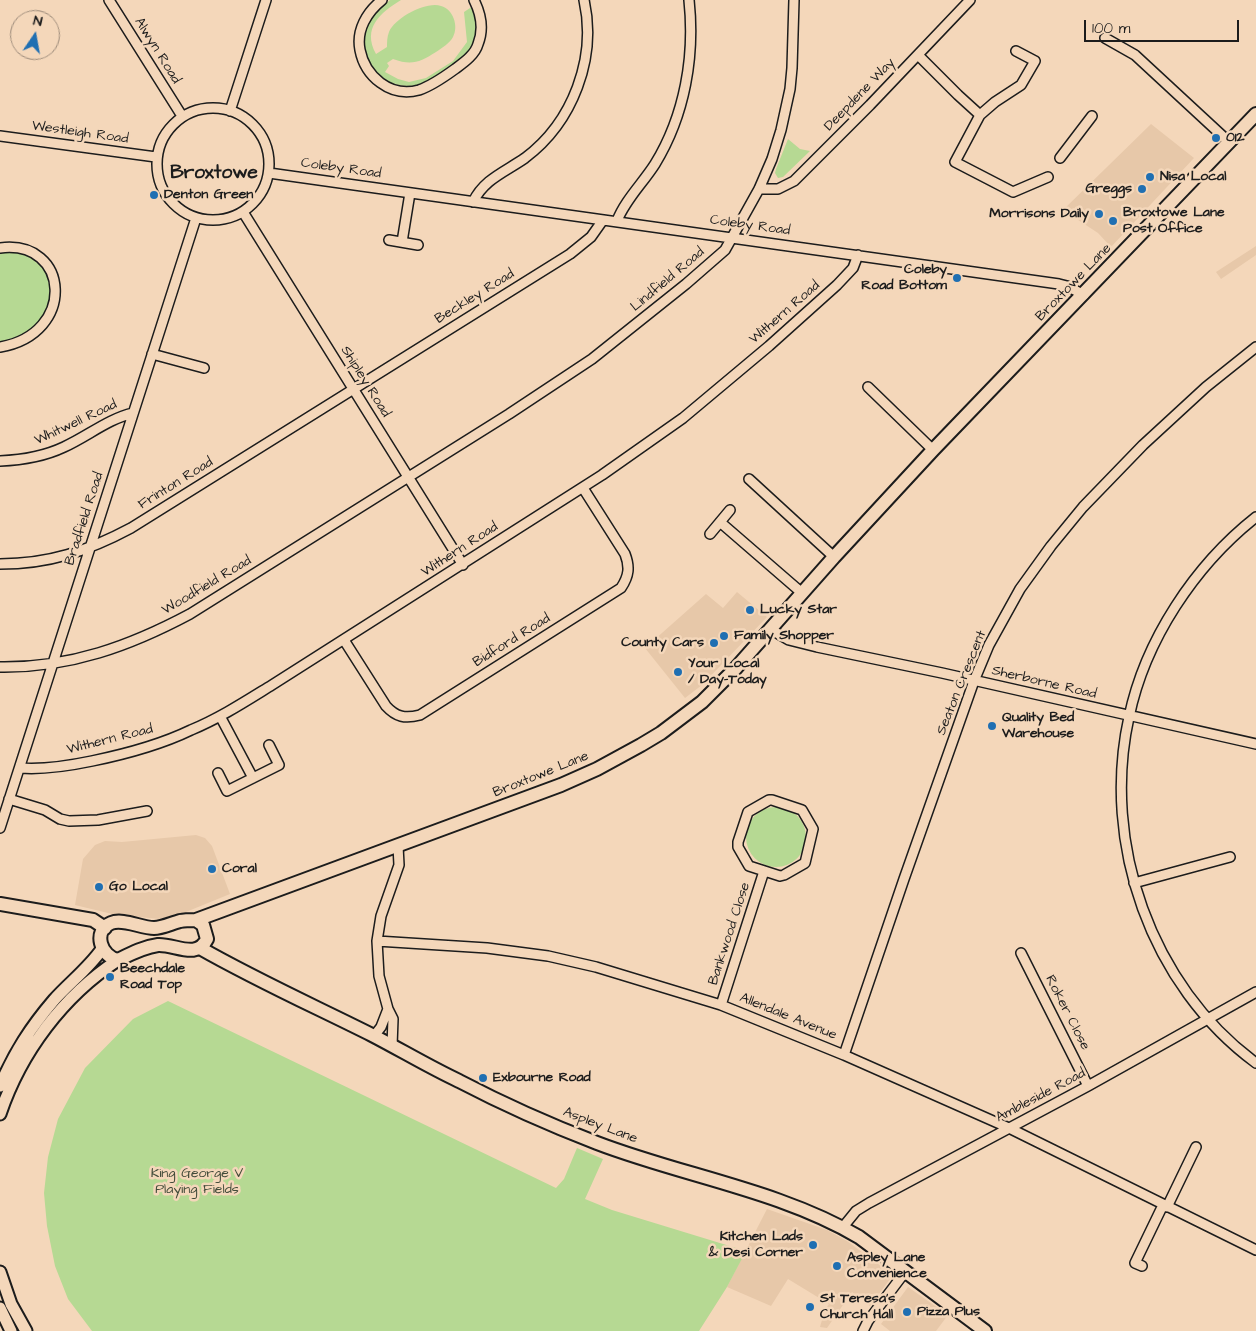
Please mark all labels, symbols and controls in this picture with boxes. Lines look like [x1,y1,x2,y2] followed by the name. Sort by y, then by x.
[10,10,60,60] north arrow
[1086,10,1241,42] scale bar
[32,11,44,32] text: N
[130,15,184,87] street label: Alwyn Road
[1092,18,1131,39] text: 100 m
[821,55,899,135] street label: Deepdene Way
[31,118,129,148] street label: Westleigh Road
[1226,130,1245,146] place label: 012
[1210,132,1222,144] marker: 012
[300,155,382,183] street label: Coleby Road
[170,163,258,185] district label: Broxtowe
[1160,169,1226,185] place label: Nisa Local
[1144,171,1156,183] marker: Nisa Local
[1086,181,1132,197] place label: Greggs
[1136,183,1148,195] marker: Greggs
[164,187,253,203] place label: Denton Green
[148,189,160,201] marker: Denton Green
[1123,205,1225,238] place label: Broxtowe Lane Post Office
[989,206,1089,222] place label: Morrisons Daily
[1093,208,1105,220] marker: Morrisons Daily
[709,212,791,240] street label: Coleby Road
[1107,215,1119,227] marker: Broxtowe Lane Post Office
[1033,241,1115,325] street label: Broxtowe Lane
[628,244,708,316] street label: Lindfield Road
[861,262,947,294] place label: Coleby Road Bottom
[432,266,518,328] street label: Beckley Road
[951,272,963,284] marker: Coleby Road Bottom
[746,278,824,348] street label: Withern Road
[336,343,394,421] street label: Shipley Road
[32,397,120,449] street label: Whitwell Road
[136,454,216,514] street label: Frinton Road
[62,470,108,568] street label: Bradfield Road
[419,519,501,581] street label: Withern Road
[159,553,255,619] street label: Woodfield Road
[760,602,837,618] place label: Lucky Star
[744,604,756,616] marker: Lucky Star
[470,611,554,671] street label: Bidford Road
[734,628,834,644] place label: Family Shopper
[933,628,991,738] street label: Seaton Crescent
[718,630,730,642] marker: Family Shopper
[621,635,704,651] place label: County Cars
[708,637,720,649] marker: County Cars
[688,656,767,689] place label: Your Local / Day-Today
[990,663,1098,703] street label: Sherborne Road
[672,666,684,678] marker: Your Local / Day-Today
[1002,710,1074,742] place label: Quality Bed Warehouse
[986,720,998,732] marker: Quality Bed Warehouse
[65,721,155,759] street label: Withern Road
[491,748,591,802] street label: Broxtowe Lane
[222,861,257,877] place label: Coral
[206,863,218,875] marker: Coral
[109,879,168,895] place label: Go Local
[705,880,755,988] street label: Bankwood Close
[93,881,105,893] marker: Go Local
[120,961,185,994] place label: Beechdale Road Top
[104,971,116,983] marker: Beechdale Road Top
[1041,973,1093,1053] street label: Roker Close
[737,990,839,1044] street label: Allendale Avenue
[993,1065,1089,1127] street label: Ambleside Road
[493,1070,591,1086] place label: Exbourne Road
[477,1072,489,1084] marker: Exbourne Road
[560,1104,640,1148] street label: Aspley Lane
[151,1166,243,1198] park label: King George V Playing Fields
[709,1229,803,1262] place label: Kitchen Lads & Desi Corner
[807,1239,819,1251] marker: Kitchen Lads & Desi Corner
[847,1250,927,1282] place label: Aspley Lane Convenience
[831,1260,843,1272] marker: Aspley Lane Convenience
[820,1291,895,1324] place label: St Teresa's Church Hall
[804,1301,816,1313] marker: St Teresa's Church Hall
[917,1304,980,1320] place label: Pizza Plus
[901,1306,913,1318] marker: Pizza Plus

